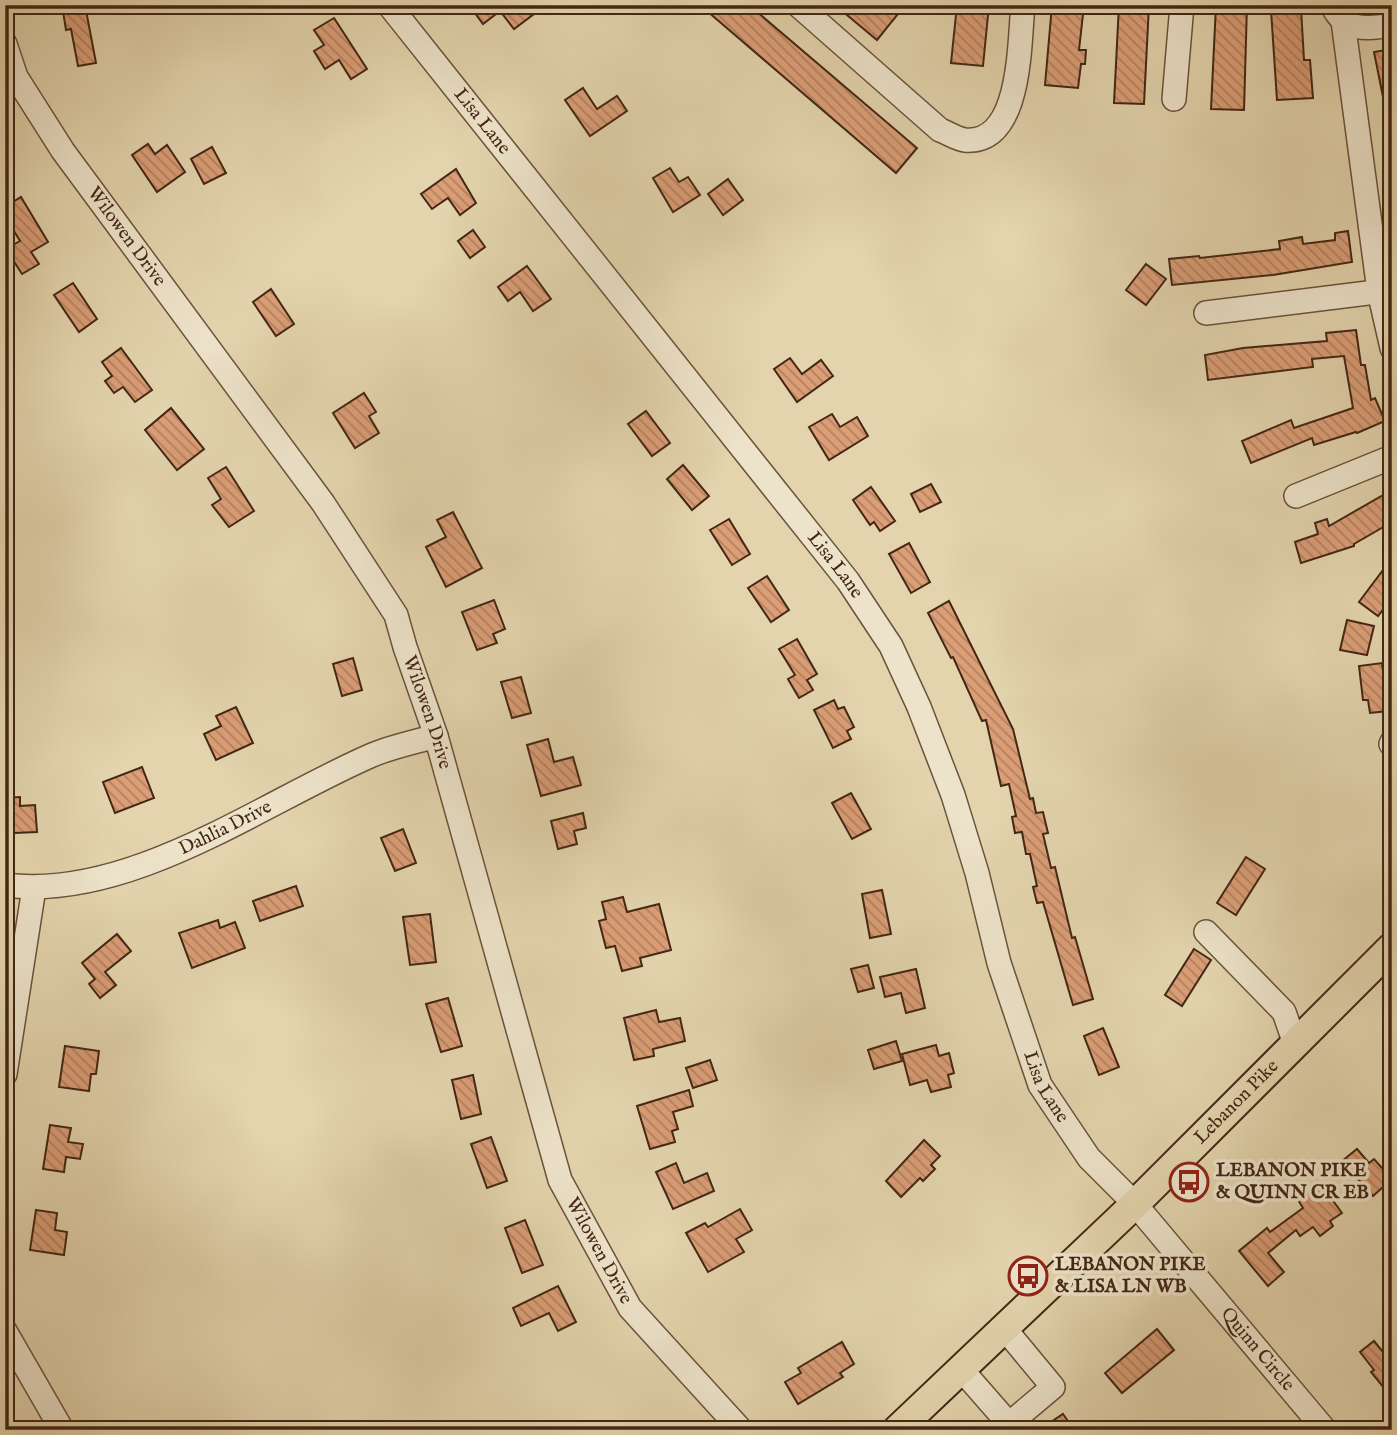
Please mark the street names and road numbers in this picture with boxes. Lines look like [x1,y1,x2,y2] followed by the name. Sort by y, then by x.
[448,83,516,160] street label: Lisa Lane
[82,182,171,292] street label: Wilowen Drive
[801,527,868,603] street label: Lisa Lane
[397,652,457,772] street label: Wilowen Drive
[175,795,276,861] street label: Dahlia Drive
[1017,1048,1074,1128] street label: Lisa Lane
[1189,1055,1284,1150] street label: Lebanon Pike
[560,1193,638,1309] street label: Wilowen Drive
[1215,1303,1300,1397] street label: Quinn Circle

